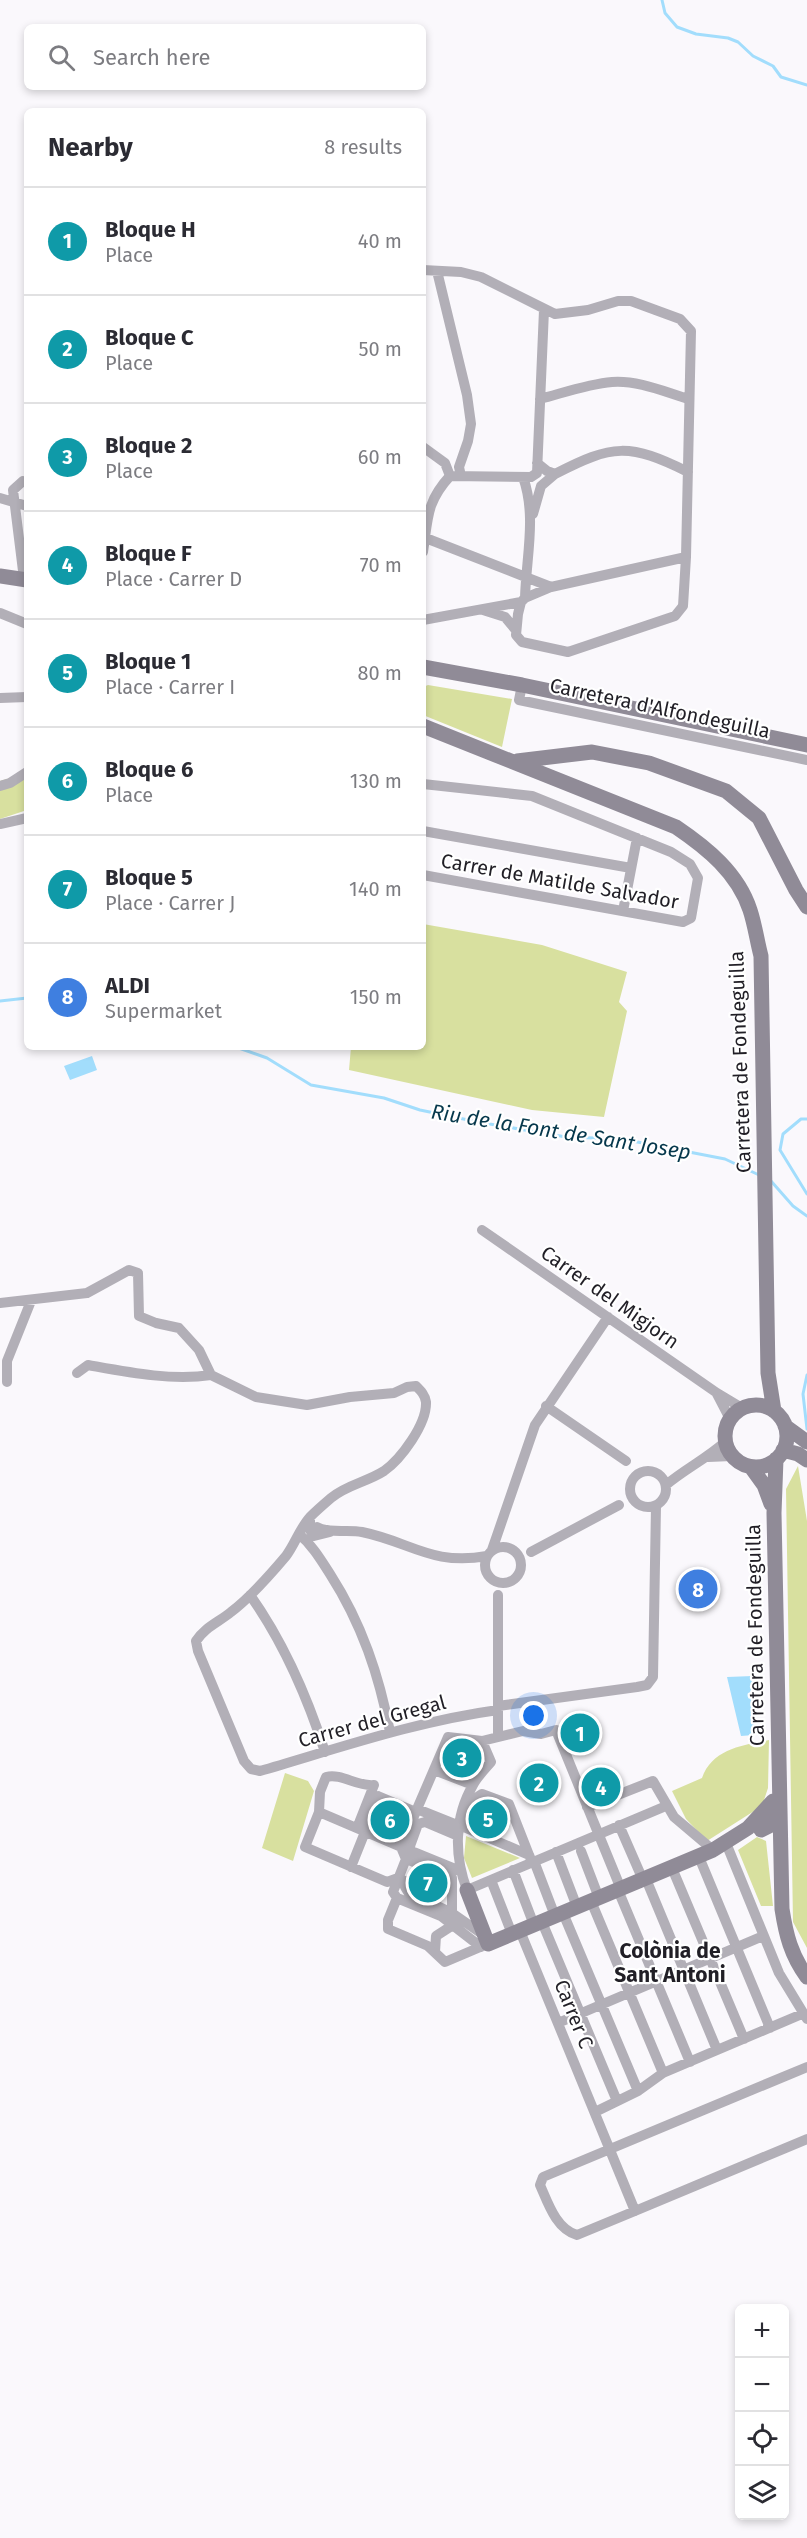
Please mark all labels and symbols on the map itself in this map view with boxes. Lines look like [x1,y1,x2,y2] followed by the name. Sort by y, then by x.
[548,673,772,743] street label: Carretera d'Alfondeguilla
[439,848,681,914] street label: Carrer de Matilde Salvador
[724,951,756,1173] street label: Carretera de Fondeguilla
[429,1099,693,1165] water label: Riu de la Font de Sant Josep
[536,1240,684,1354] street label: Carrer del Migjorn
[741,1524,769,1746] street label: Carretera de Fondeguilla
[678,1566,718,1612] pin: 8
[296,1690,449,1752] street label: Carrer del Gregal
[519,1701,548,1730] your location
[560,1710,600,1756] pin: 1
[442,1736,482,1780] pin: 3
[520,1760,558,1806] pin: 2
[582,1764,620,1810] pin: 4
[468,1796,508,1842] pin: 5
[370,1798,410,1842] pin: 6
[408,1860,448,1906] pin: 7
[614,1938,726,1988] district label: Colònia de Sant Antoni
[549,1976,599,2052] street label: Carrer C

